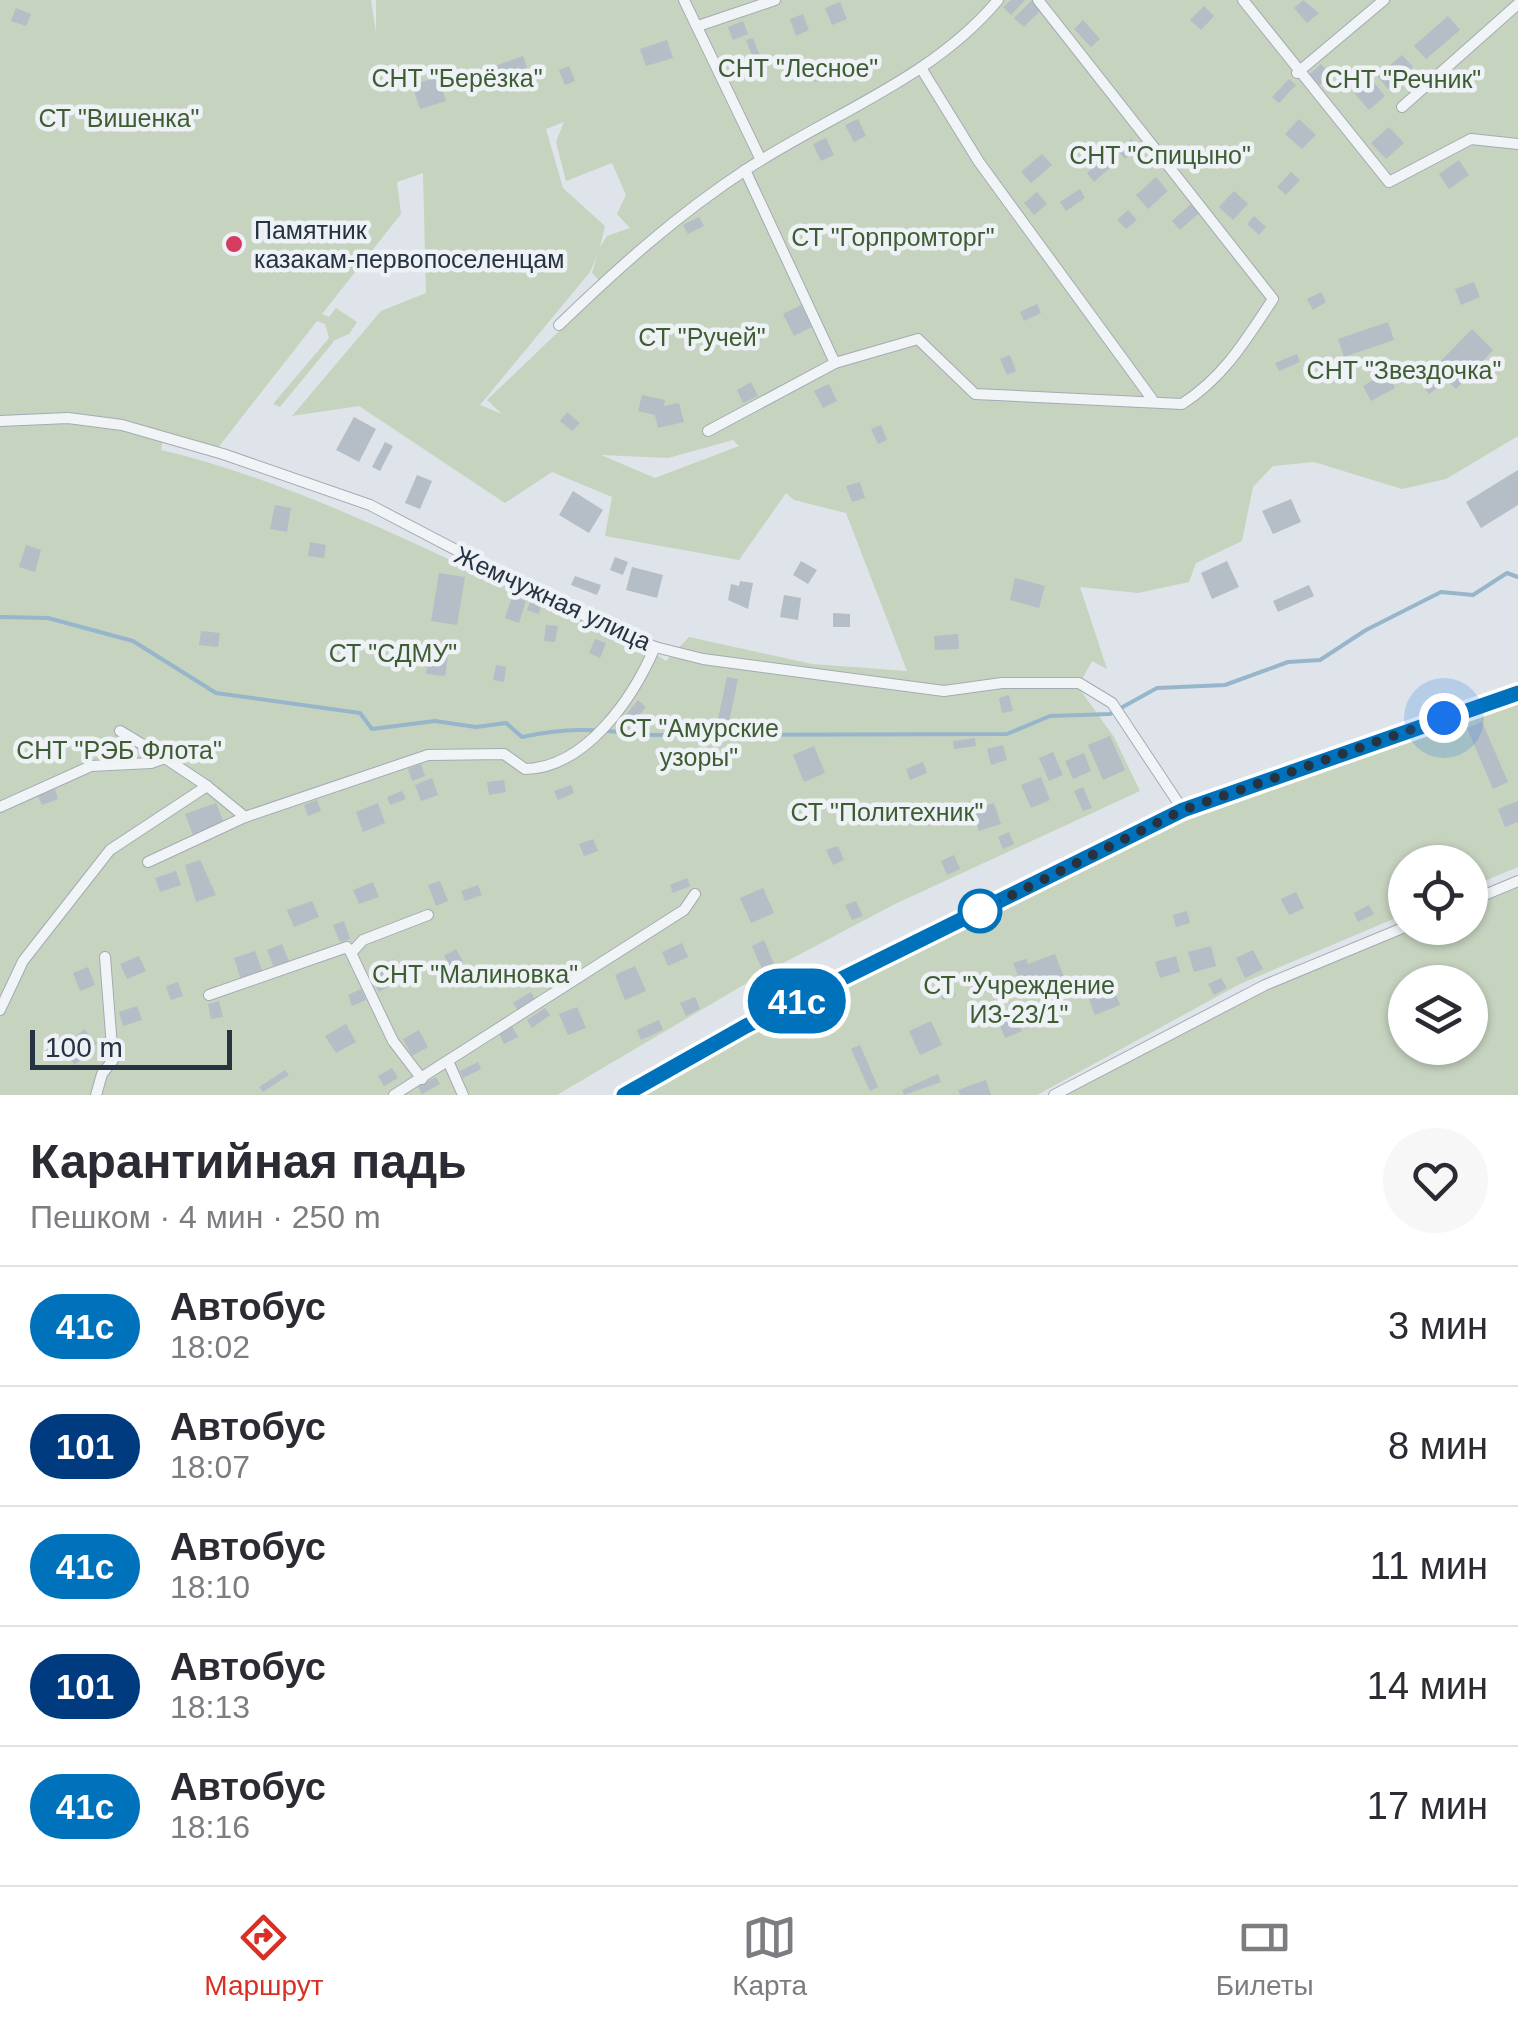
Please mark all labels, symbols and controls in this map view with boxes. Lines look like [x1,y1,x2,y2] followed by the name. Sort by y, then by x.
[718,54,878,82] park label: СНТ "Лесное"
[371,64,543,92] park label: СНТ "Берёзка"
[1325,65,1481,93] park label: СНТ "Речник"
[39,104,200,132] park label: СТ "Вишенка"
[1069,141,1251,169] park label: СНТ "Спицыно"
[254,216,564,273] place label: Памятник казакам-первопоселенцам
[791,223,995,251] park label: СТ "Горпромторг"
[223,233,245,255] marker: Памятник казакам-первопоселенцам
[638,323,766,351] park label: СТ "Ручей"
[1307,356,1501,384] park label: СНТ "Звездочка"
[450,540,656,656] street label: Жемчужная улица
[329,639,457,667] park label: СТ "СДМУ"
[1419,693,1469,743] your location
[619,714,779,771] park label: СТ "Амурские узоры"
[16,736,222,764] park label: СНТ "РЭБ Флота"
[791,798,983,826] park label: СТ "Политехник"
[1388,845,1488,1065] map controls
[1388,845,1488,945] button: locate
[959,890,1001,932] unlabelled marker
[372,960,578,988] park label: СНТ "Малиновка"
[1388,965,1488,1065] button: layers
[740,968,854,1034] line badge: 41с
[923,971,1115,1028] park label: СТ "Учреждение ИЗ-23/1"
[768,982,826,1021] text: 41с
[30,1025,232,1070] scale bar
[45,1032,123,1063] text: 100 m
[1383,1128,1488,1233] button: heart
[30,1135,467,1188] text: Карантийная падь
[30,1199,381,1235] text: Пешком · 4 мин · 250 m
[170,1286,326,1328] text: Автобус
[1388,1305,1488,1347] text: 3 мин
[56,1307,114,1346] text: 41с
[170,1329,250,1365] text: 18:02
[170,1406,326,1448] text: Автобус
[1388,1425,1488,1467] text: 8 мин
[56,1427,114,1466] text: 101
[170,1449,250,1485] text: 18:07
[170,1526,326,1568] text: Автобус
[1370,1545,1488,1587] text: 11 мин
[56,1547,114,1586] text: 41с
[170,1569,250,1605] text: 18:10
[170,1646,326,1688] text: Автобус
[1367,1665,1488,1707] text: 14 мин
[56,1667,114,1706] text: 101
[170,1689,250,1725] text: 18:13
[170,1766,326,1808] text: Автобус
[1367,1785,1488,1827] text: 17 мин
[56,1787,114,1826] text: 41с
[170,1809,250,1845] text: 18:16
[204,1910,324,2002] tab: Маршрут
[732,1910,807,2002] tab: Карта
[1216,1910,1314,2002] tab: Билеты

